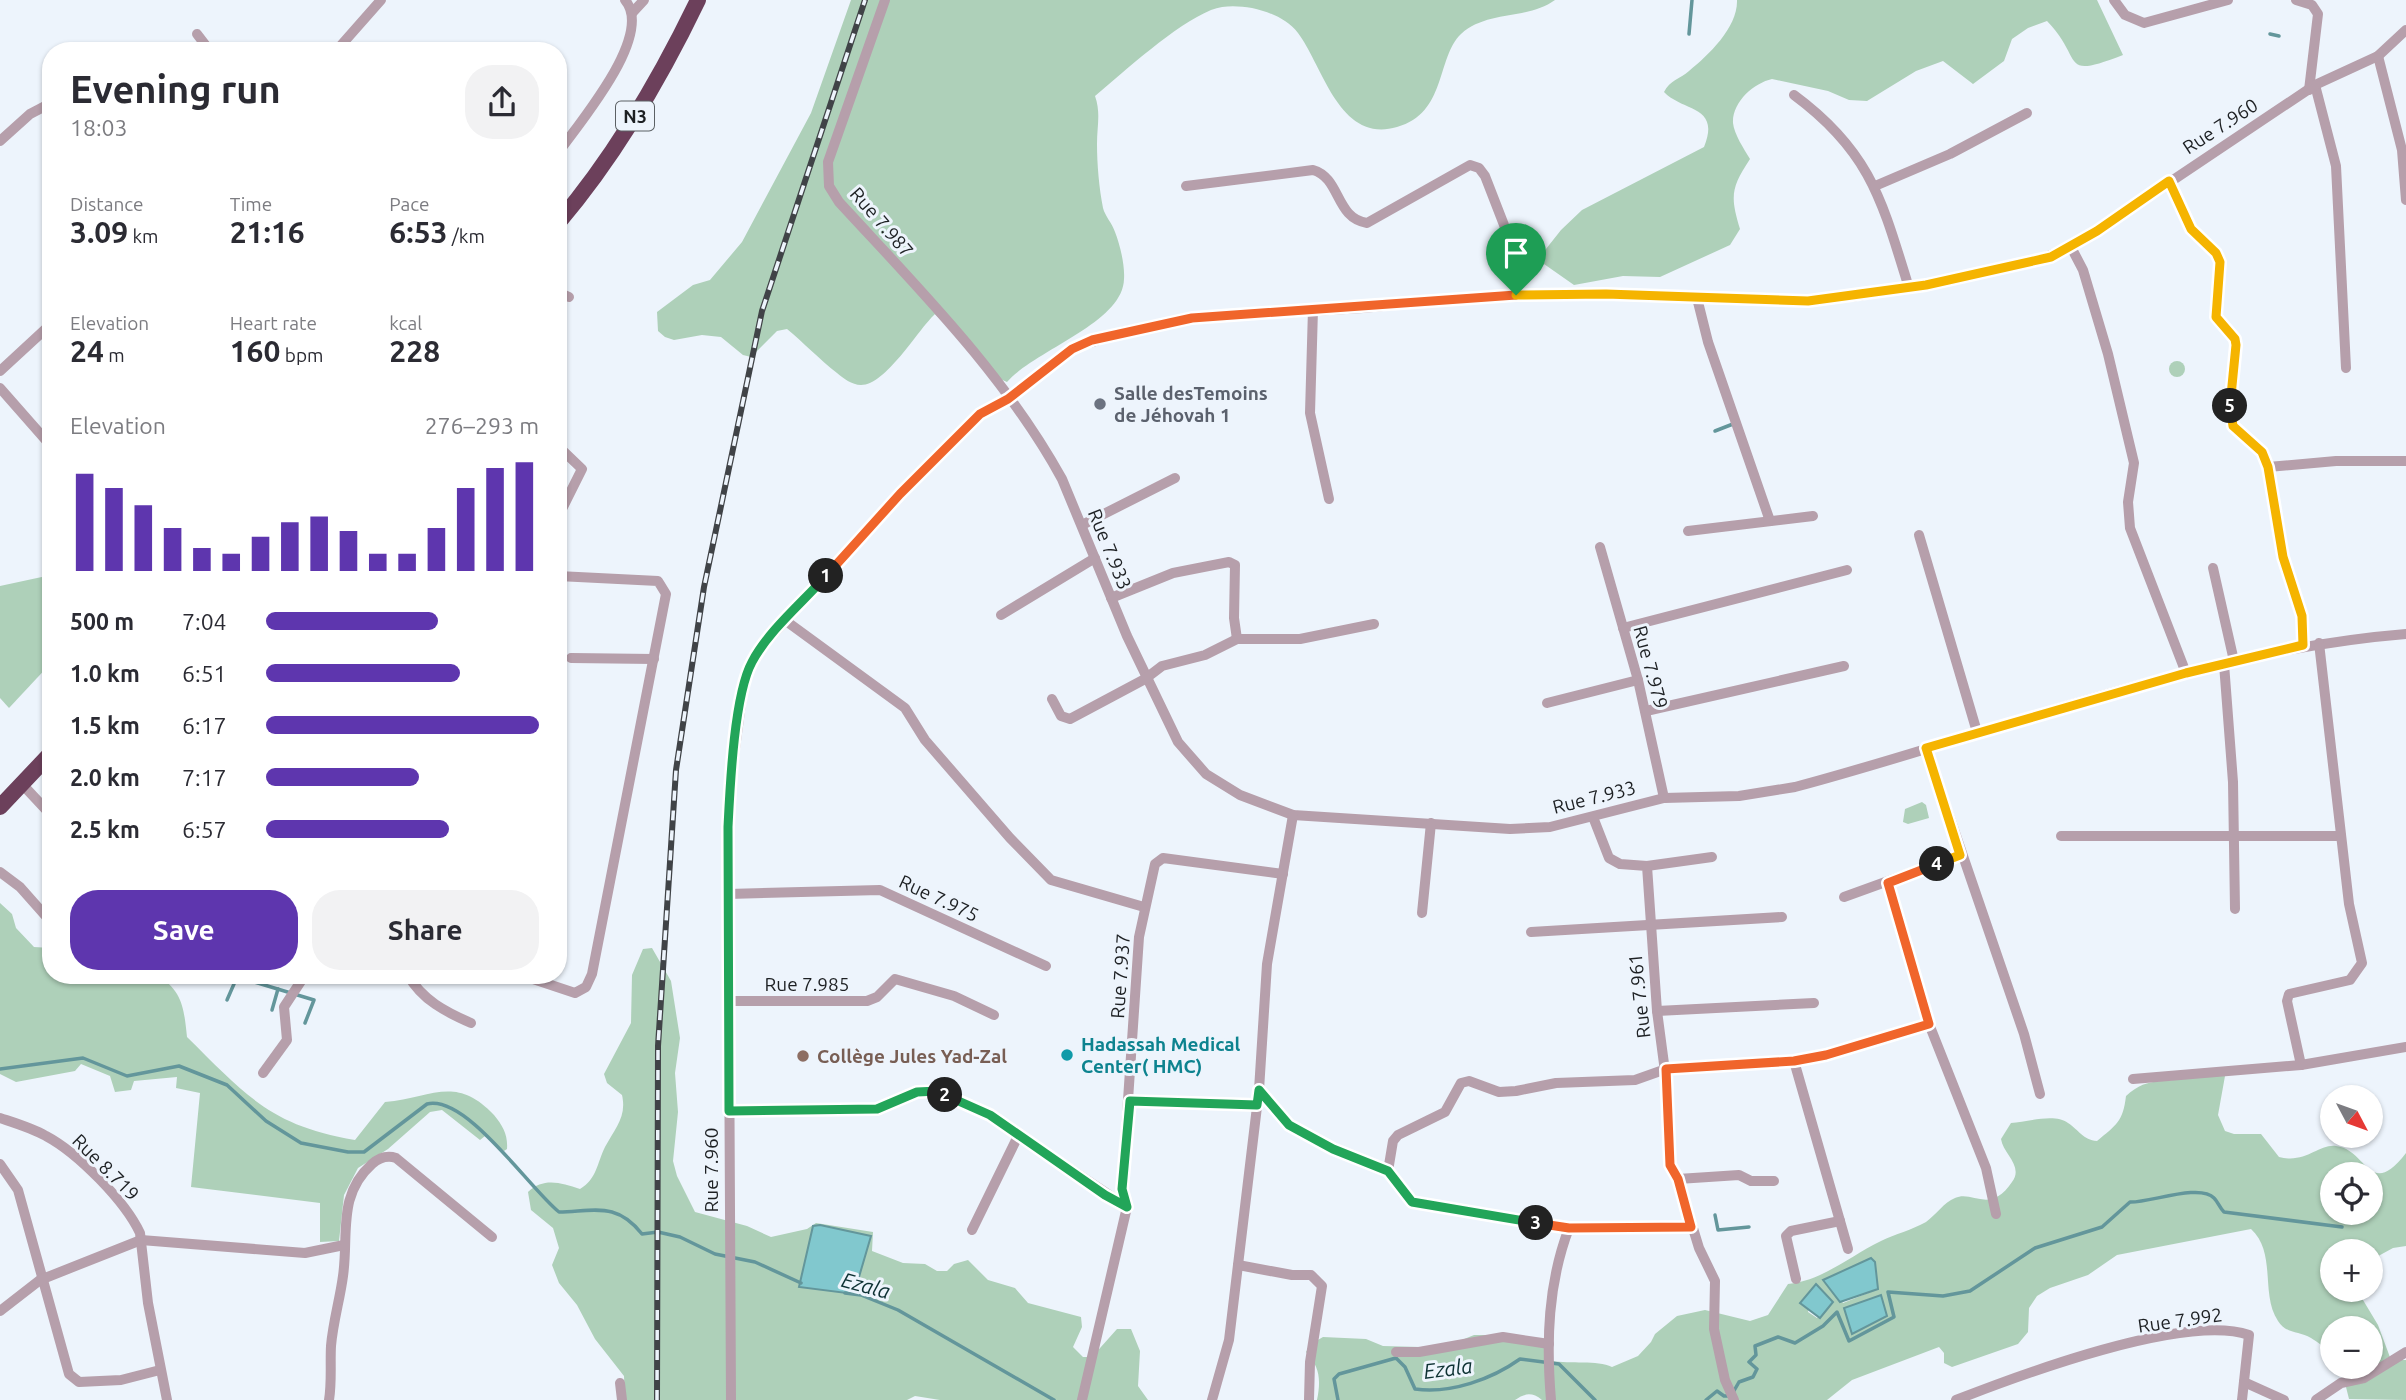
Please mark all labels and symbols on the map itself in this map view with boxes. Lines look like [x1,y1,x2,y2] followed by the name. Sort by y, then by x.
[2178,94,2262,158] street label: Rue 7.960
[616,102,654,131] road number: N3
[846,183,918,261] street label: Rue 7.987
[1486,223,1546,295] pin
[1114,382,1268,426] place label: Salle desTemoins de Jéhovah 1
[2212,388,2248,424] pin: 5
[1092,396,1108,412] marker: Salle desTemoins de Jéhovah 1
[1084,505,1136,593] street label: Rue 7.933
[808,558,844,594] pin: 1
[1629,623,1673,711] street label: Rue 7.979
[1550,776,1638,818] street label: Rue 7.933
[1920,846,1954,882] pin: 4
[896,870,982,926] street label: Rue 7.975
[1106,933,1134,1019] street label: Rue 7.937
[1624,953,1654,1039] street label: Rue 7.961
[764,973,850,995] street label: Rue 7.985
[1081,1033,1240,1077] place label: Hadassah Medical Center( HMC)
[817,1045,1007,1067] place label: Collège Jules Yad-Zal
[1059,1047,1075,1063] marker: Hadassah Medical Center( HMC)
[795,1048,811,1064] marker: Collège Jules Yad-Zal
[928,1078,962,1112] pin: 2
[2320,1085,2384,1148] north arrow
[700,1127,722,1213] street label: Rue 7.960
[68,1129,144,1205] street label: Rue 8.719
[1518,1206,1554,1240] pin: 3
[839,1267,893,1303] water label: Ezala
[2136,1303,2224,1337] street label: Rue 7.992
[1422,1353,1474,1383] water label: Ezala

